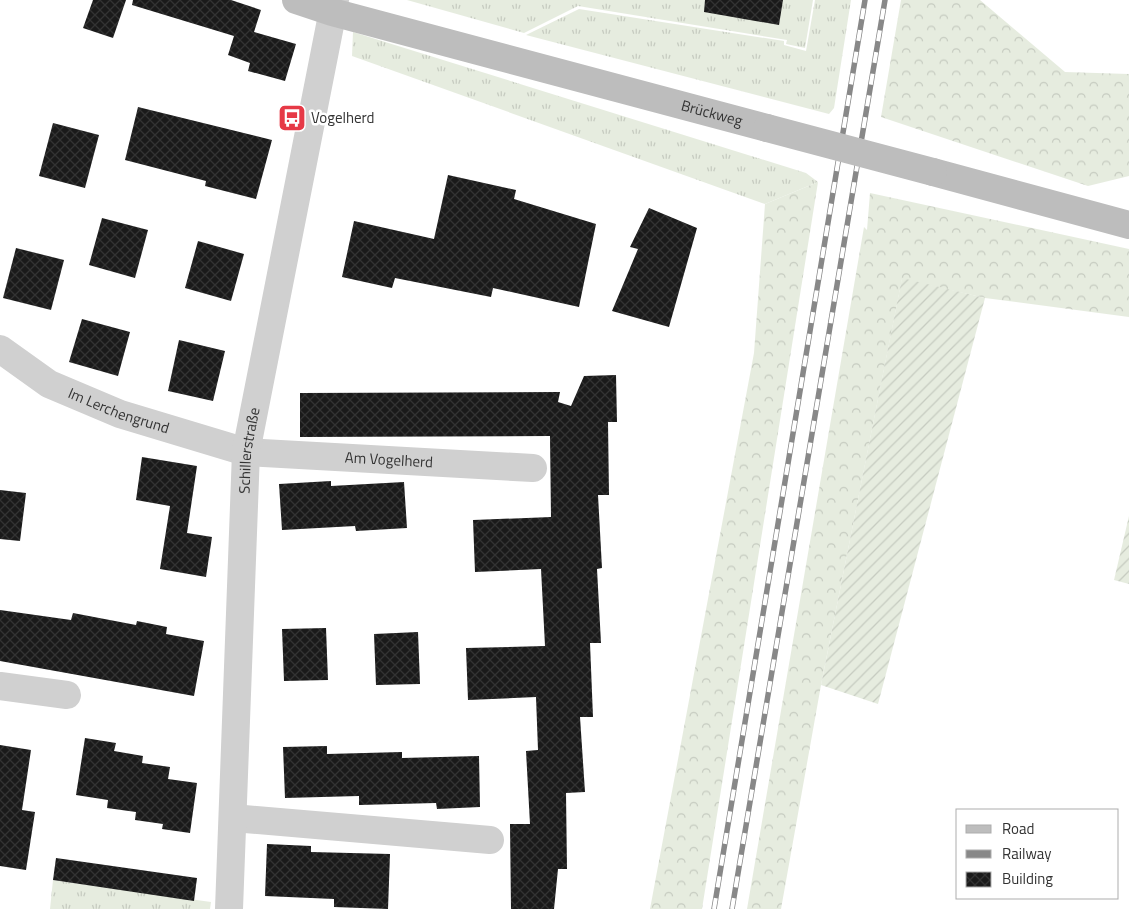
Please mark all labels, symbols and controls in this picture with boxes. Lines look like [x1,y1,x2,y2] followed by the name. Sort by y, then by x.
[679,94,745,132] street label: Brückweg
[277,103,307,133] bus stop icon: Vogelherd
[311,106,374,129] place label: Vogelherd
[65,381,172,439] street label: Im Lerchengrund
[232,405,266,494] street label: Schillerstraße
[344,446,434,473] street label: Am Vogelherd
[956,809,1119,899] legend
[1002,817,1034,840] text: Road
[1002,842,1052,865] text: Railway
[1002,867,1053,890] text: Building

